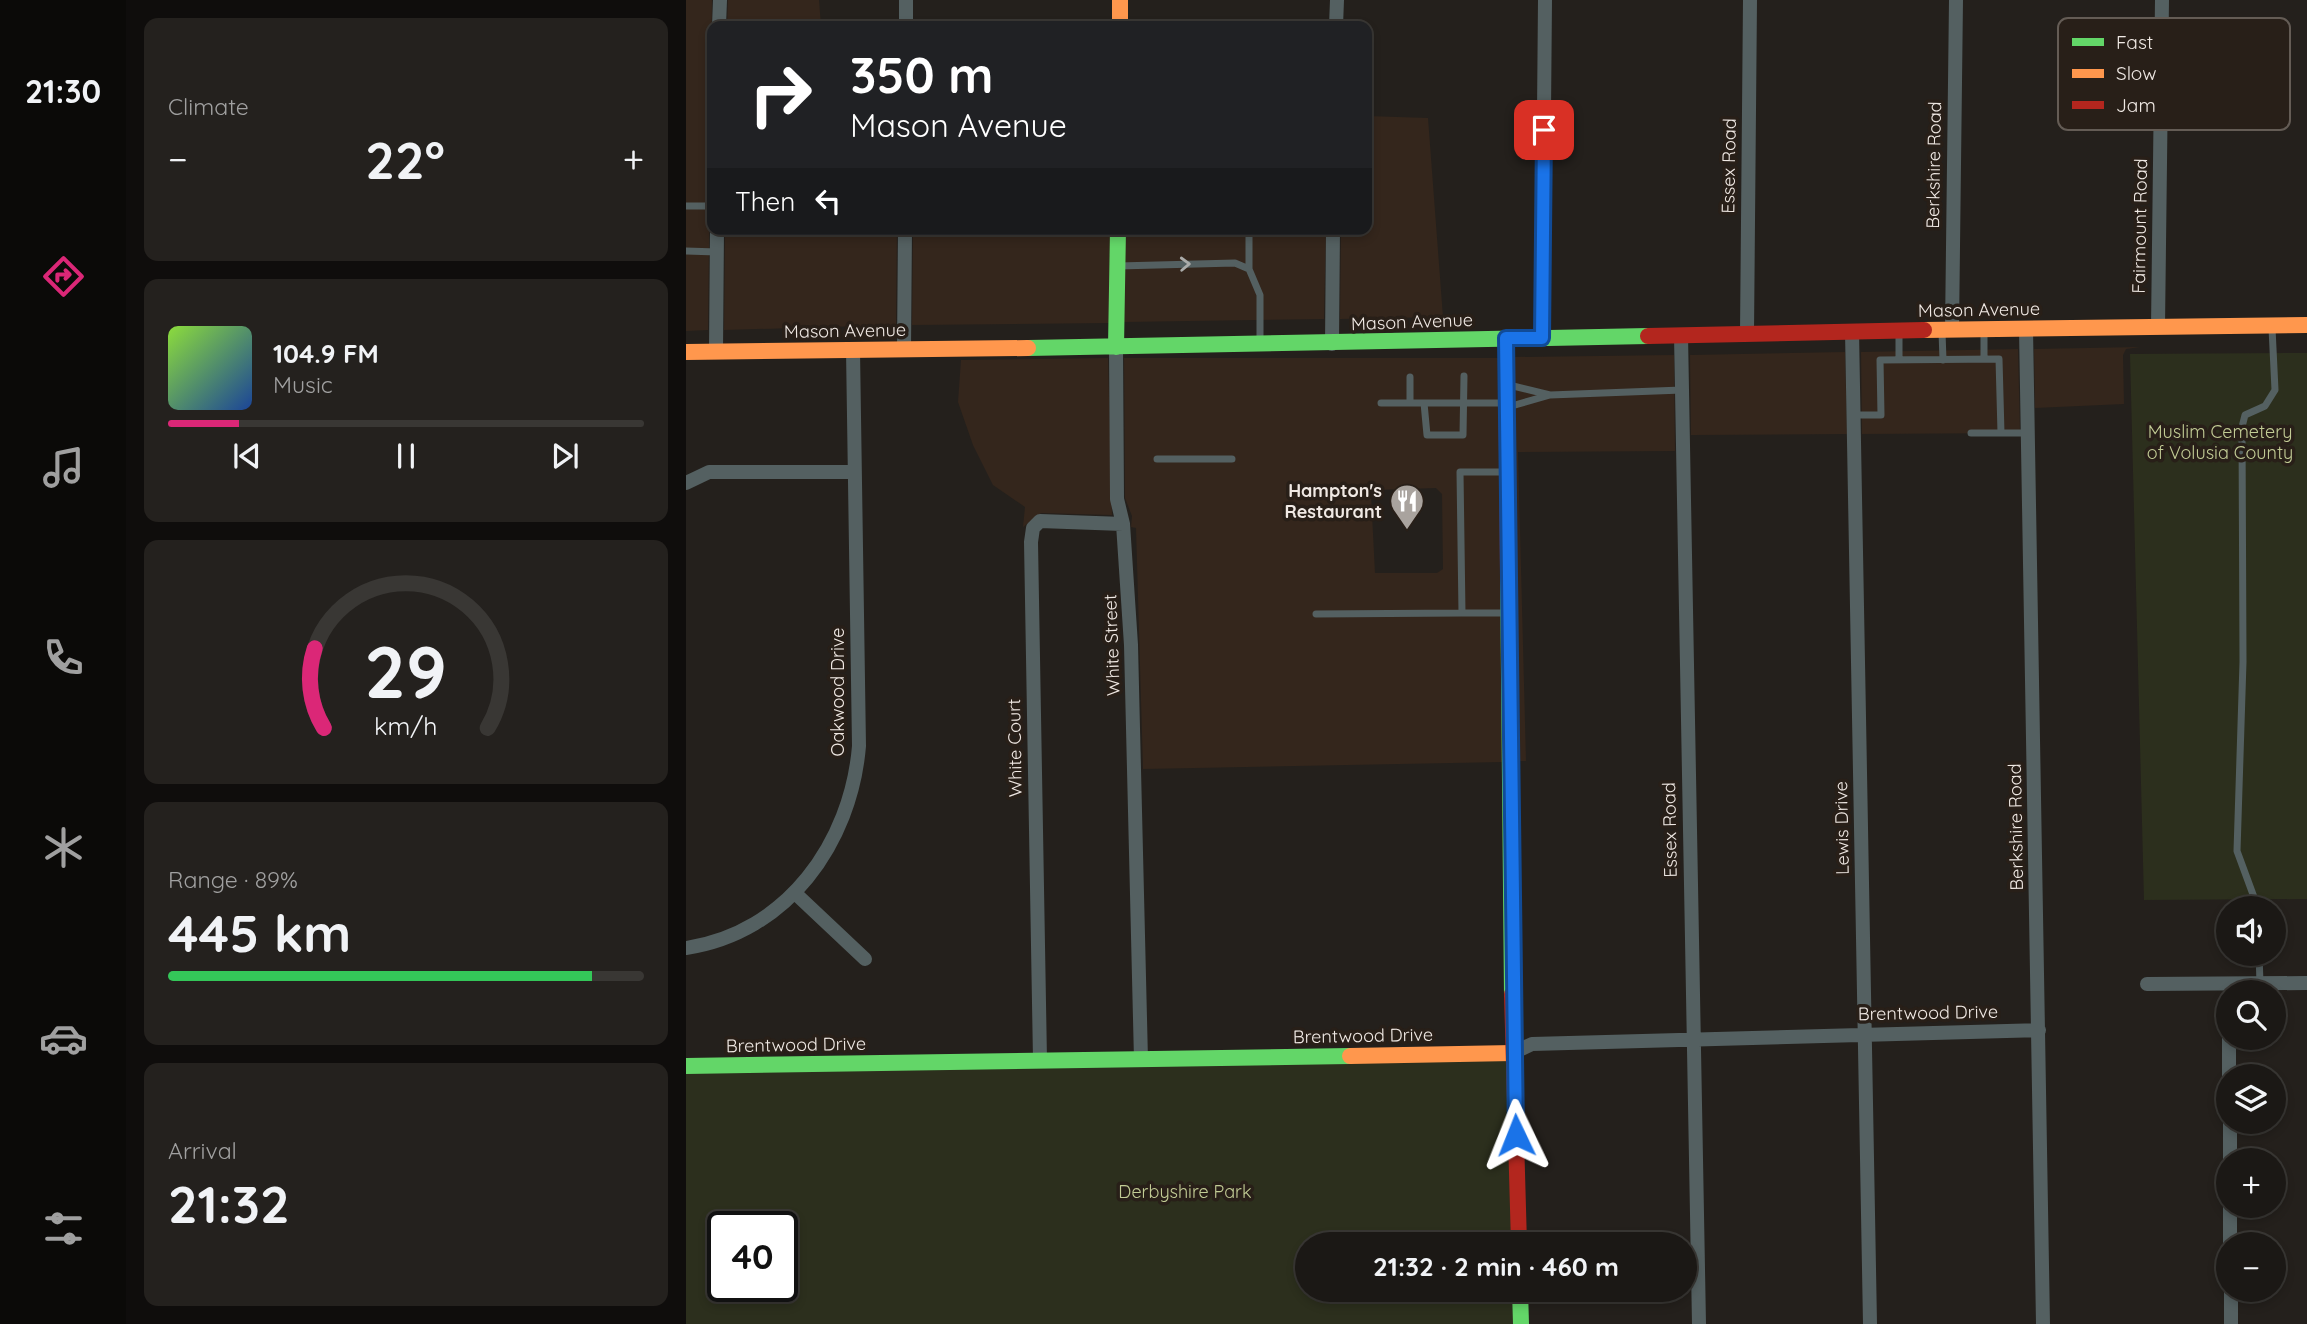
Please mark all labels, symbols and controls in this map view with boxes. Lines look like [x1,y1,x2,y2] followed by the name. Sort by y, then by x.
[2058,18,2290,130] legend
[2116,30,2153,54] text: Fast
[850,44,994,105] text: 350 m
[735,49,826,140] icon: right
[2116,61,2157,85] text: Slow
[25,71,101,111] text: 21:30
[168,92,249,121] text: Climate
[2116,93,2156,117] text: Jam
[1514,100,1574,160] pin
[1921,101,1946,229] street label: Berkshire Road
[850,105,1067,145] text: Mason Avenue
[1525,111,1563,149] icon: arrive
[1716,118,1741,214] street label: Essex Road
[365,127,445,192] text: 22°
[168,135,188,183] text: −
[623,135,644,183] text: +
[2127,158,2152,294] street label: Fairmount Road
[809,182,847,220] icon: left
[735,185,795,218] text: Then
[39,252,88,301] icon: directions
[1181,256,1191,272] one-way arrow
[1918,297,2040,322] street label: Mason Avenue
[1351,308,1473,335] street label: Mason Avenue
[784,318,906,343] street label: Mason Avenue
[273,337,379,370] text: 104.9 FM
[273,370,333,399] text: Music
[2147,420,2293,464] park label: Muslim Cemetery of Volusia County
[228,437,266,475] icon: previous
[387,437,425,475] icon: pause
[546,437,584,475] icon: next
[39,443,88,492] icon: music
[1284,479,1382,523] place label: Hampton's Restaurant
[1388,482,1426,531] restaurant icon: Hampton's Restaurant
[1098,594,1125,696] street label: White Street
[365,625,447,716] text: 29
[826,628,849,756] street label: Oakwood Drive
[39,633,88,682] icon: phone
[1002,699,1027,797] street label: White Court
[374,710,438,741] text: km/h
[2003,763,2028,891] street label: Berkshire Road
[1829,781,1854,875] street label: Lewis Drive
[1657,782,1682,878] street label: Essex Road
[39,823,88,872] icon: climate
[168,865,298,894] text: Range · 89%
[2216,896,2286,1302] map controls
[2216,896,2286,966] button: sound
[168,900,351,965] text: 445 km
[2216,980,2286,1050] button: search
[1858,1000,1998,1025] street label: Brentwood Drive
[39,1014,88,1063] icon: car
[1293,1023,1433,1048] street label: Brentwood Drive
[726,1032,866,1057] street label: Brentwood Drive
[2216,1064,2286,1134] button: layers
[1479,1098,1553,1172] position arrow
[168,1136,237,1165] text: Arrival
[2216,1148,2286,1218] button: +
[168,1171,290,1236] text: 21:32
[1118,1180,1252,1203] park label: Derbyshire Park
[39,1204,88,1253] icon: filters
[707,1211,798,1302] speed limit sign: 40
[2216,1232,2286,1302] button: −
[1373,1250,1619,1283] text: 21:32 · 2 min · 460 m

